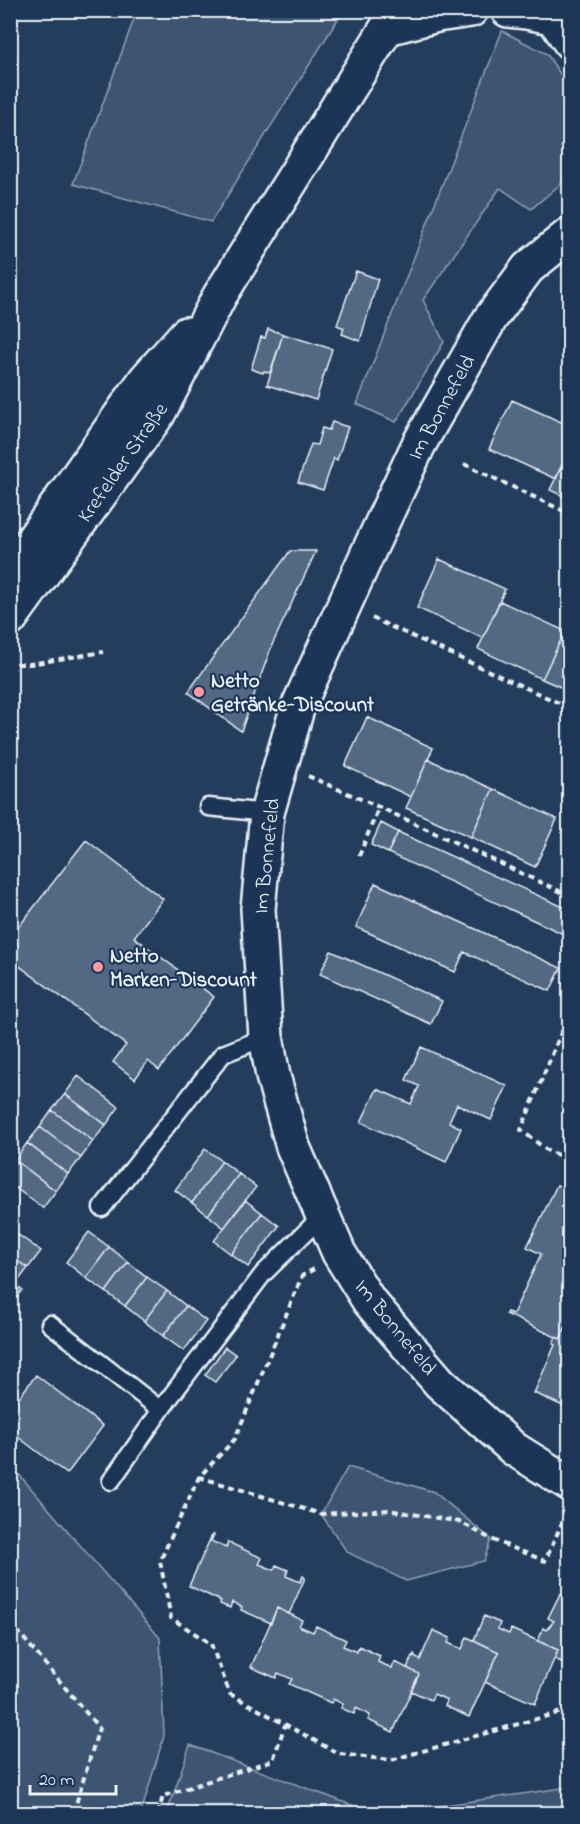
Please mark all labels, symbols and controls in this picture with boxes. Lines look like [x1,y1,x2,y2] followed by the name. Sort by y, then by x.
[401,350,484,466] street label: Im Bonnefeld
[71,397,177,529] street label: Krefelder Straße
[211,667,375,721] place label: Netto Getränke-Discount
[192,685,206,699] marker: Netto Getränke-Discount
[247,797,289,916] street label: Im Bonnefeld
[110,942,258,996] place label: Netto Marken-Discount
[91,960,105,974] marker: Netto Marken-Discount
[346,1274,443,1383] street label: Im Bonnefeld
[30,1758,116,1796] scale bar
[39,1768,74,1794] text: 20 m

